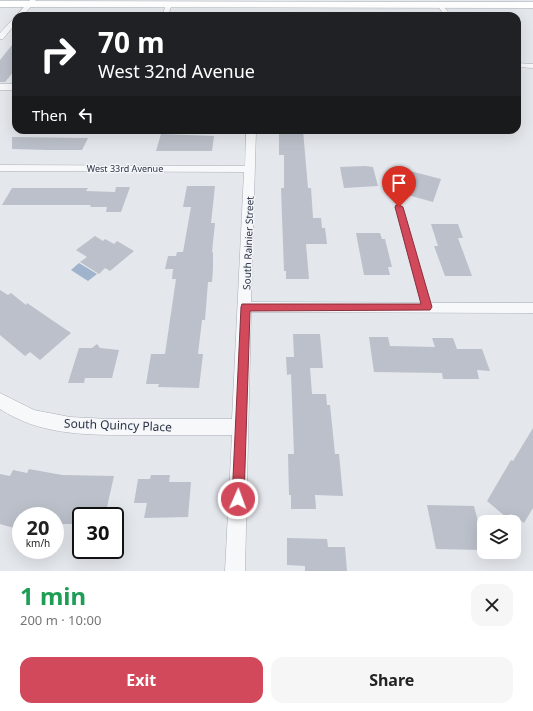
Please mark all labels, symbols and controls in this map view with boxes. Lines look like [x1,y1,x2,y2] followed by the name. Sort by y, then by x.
[98,23,165,61] text: 70 m
[32,28,84,80] icon: right
[98,59,255,83] text: West 32nd Avenue
[75,104,97,126] icon: left
[32,105,67,125] text: Then
[87,162,163,175] street label: West 33rd Avenue
[382,166,416,207] pin
[388,172,410,194] icon: arrive
[239,196,257,290] street label: South Rainier Street
[64,415,173,435] street label: South Quincy Place
[217,478,259,520] position arrow
[72,507,124,559] speed limit sign: 30
[27,514,49,541] text: 20
[477,515,521,559] map controls
[477,515,521,559] button: layers
[26,536,50,550] text: km/h
[20,579,86,612] text: 1 min
[471,584,513,626] button: close
[20,611,101,629] text: 200 m · 10:00
[20,657,263,703] button: Exit
[271,657,513,703] button: Share

